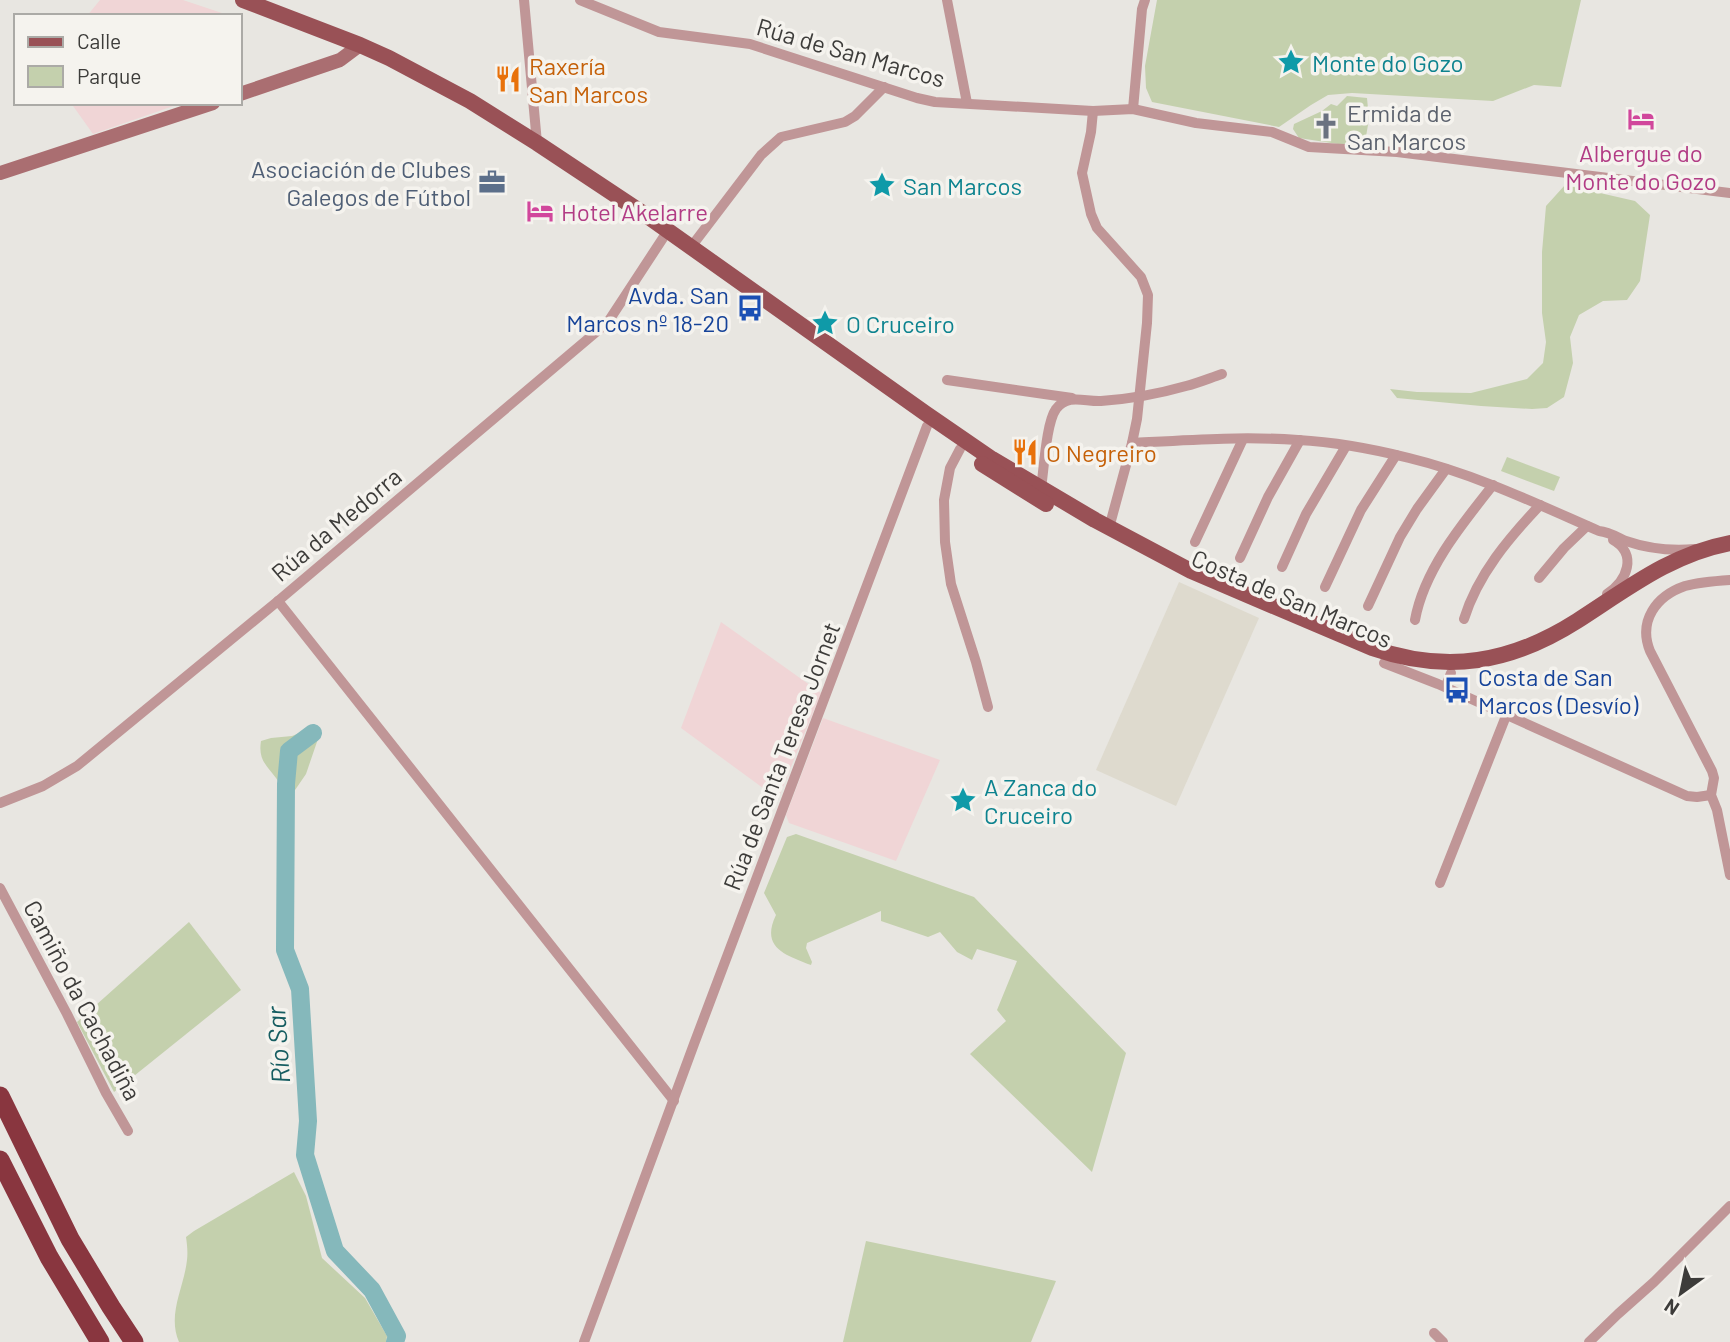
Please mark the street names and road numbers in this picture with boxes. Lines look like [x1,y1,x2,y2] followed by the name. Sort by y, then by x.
[754,11,948,93] street label: Rúa de San Marcos
[265,461,407,587] street label: Rúa da Medorra
[1188,543,1396,653] street label: Costa de San Marcos
[716,618,846,894] street label: Rúa de Santa Teresa Jornet
[18,895,148,1105] street label: Camiño da Cachadiña

